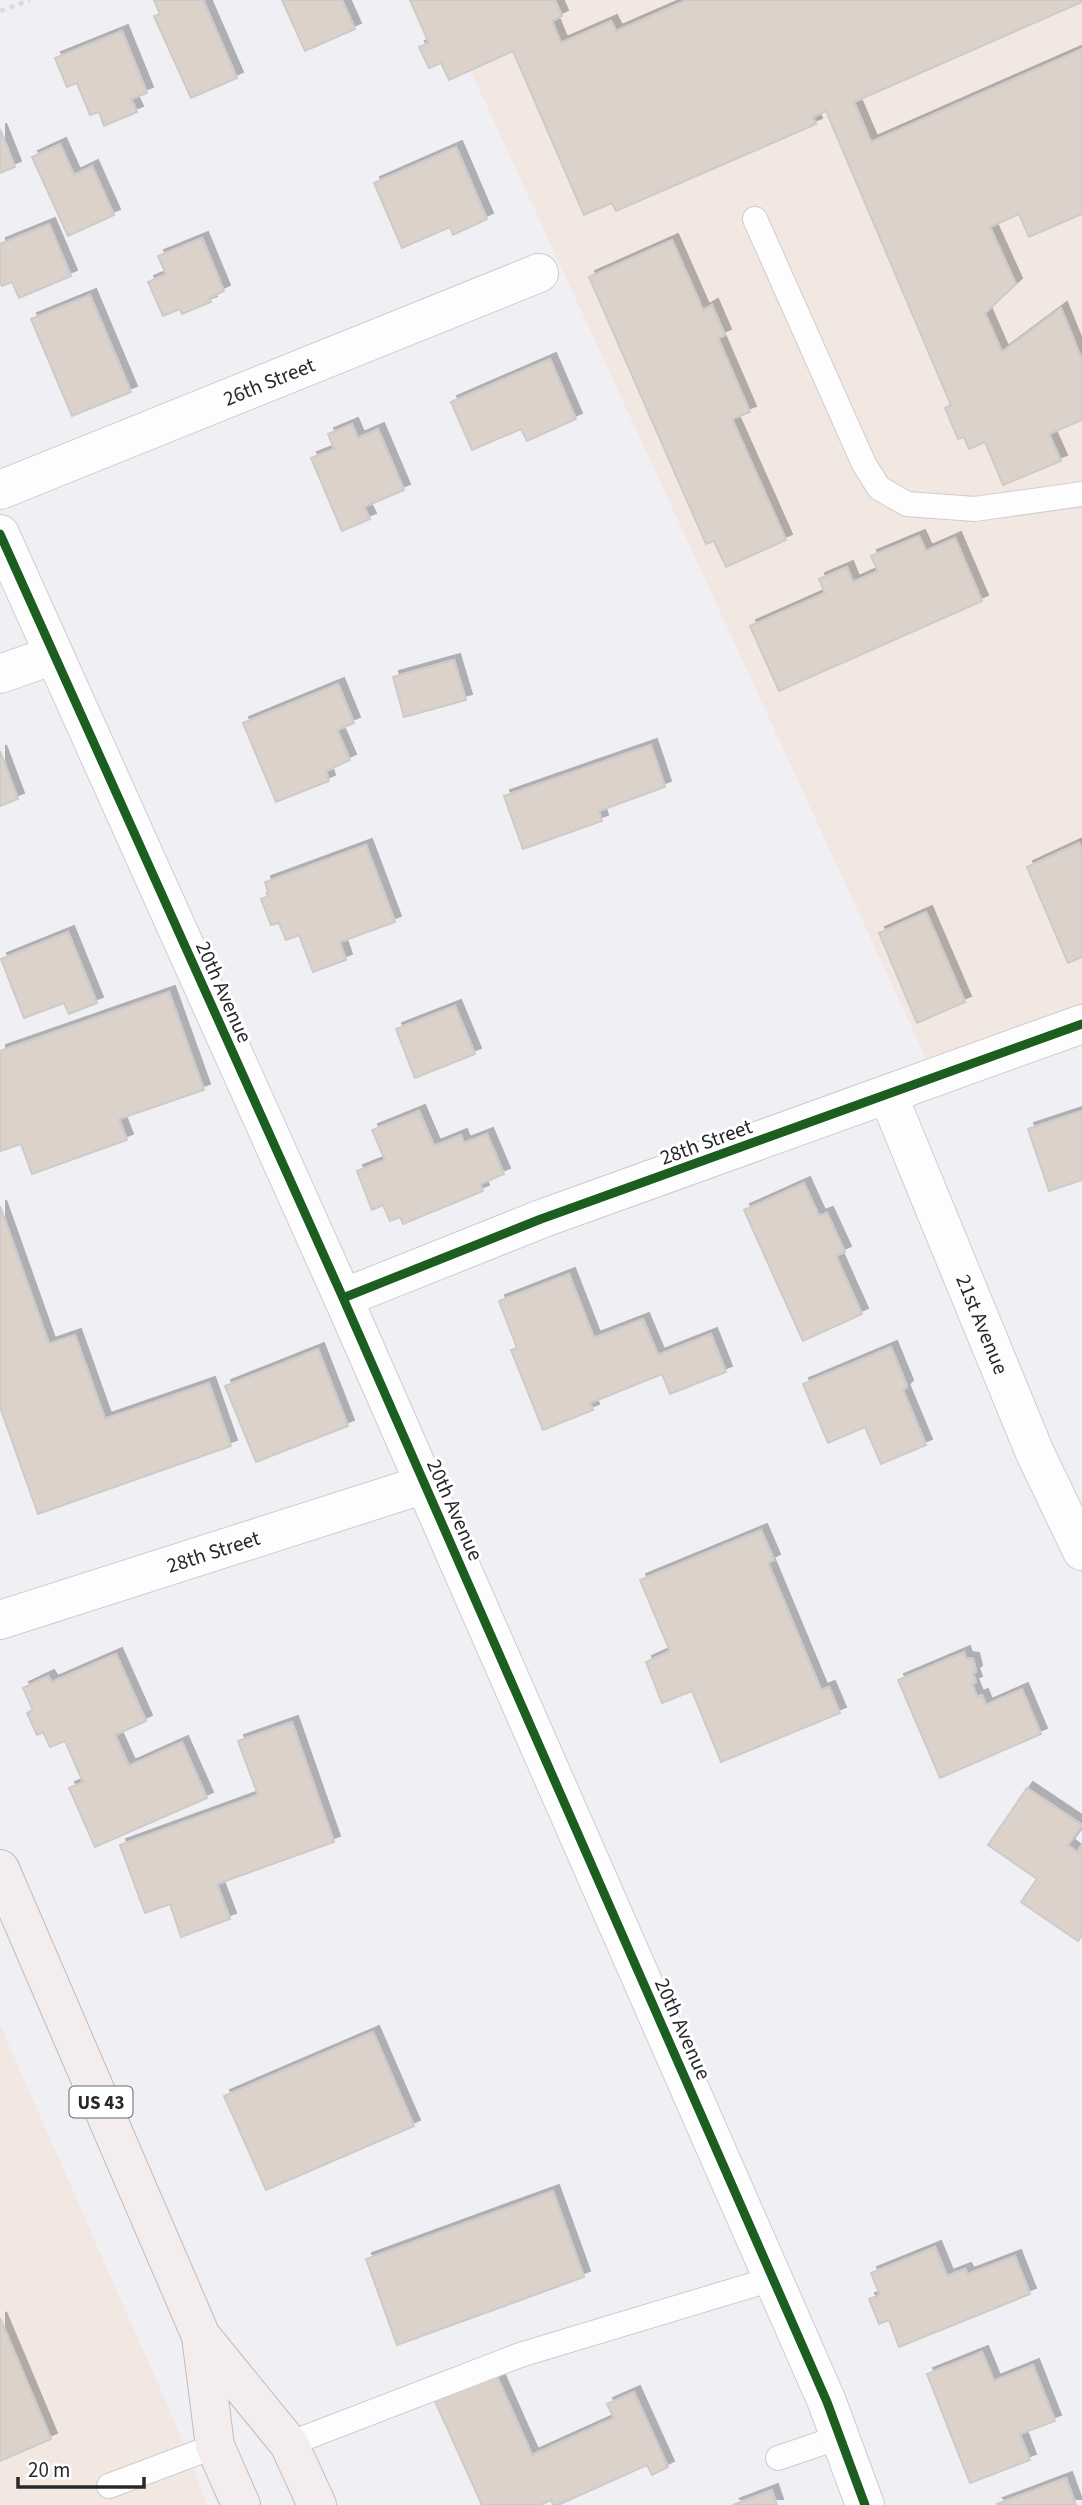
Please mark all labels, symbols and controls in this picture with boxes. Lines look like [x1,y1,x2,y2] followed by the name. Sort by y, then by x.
[219,350,319,414] street label: 26th Street
[188,936,260,1048] street label: 20th Avenue
[656,1111,756,1173] street label: 28th Street
[948,1270,1016,1379] street label: 21st Avenue
[419,1454,491,1566] street label: 20th Avenue
[163,1523,264,1581] street label: 28th Street
[647,1973,719,2085] street label: 20th Avenue
[70,2086,132,2118] road number: US 43
[18,2446,144,2490] scale bar
[28,2455,70,2485] text: 20 m

